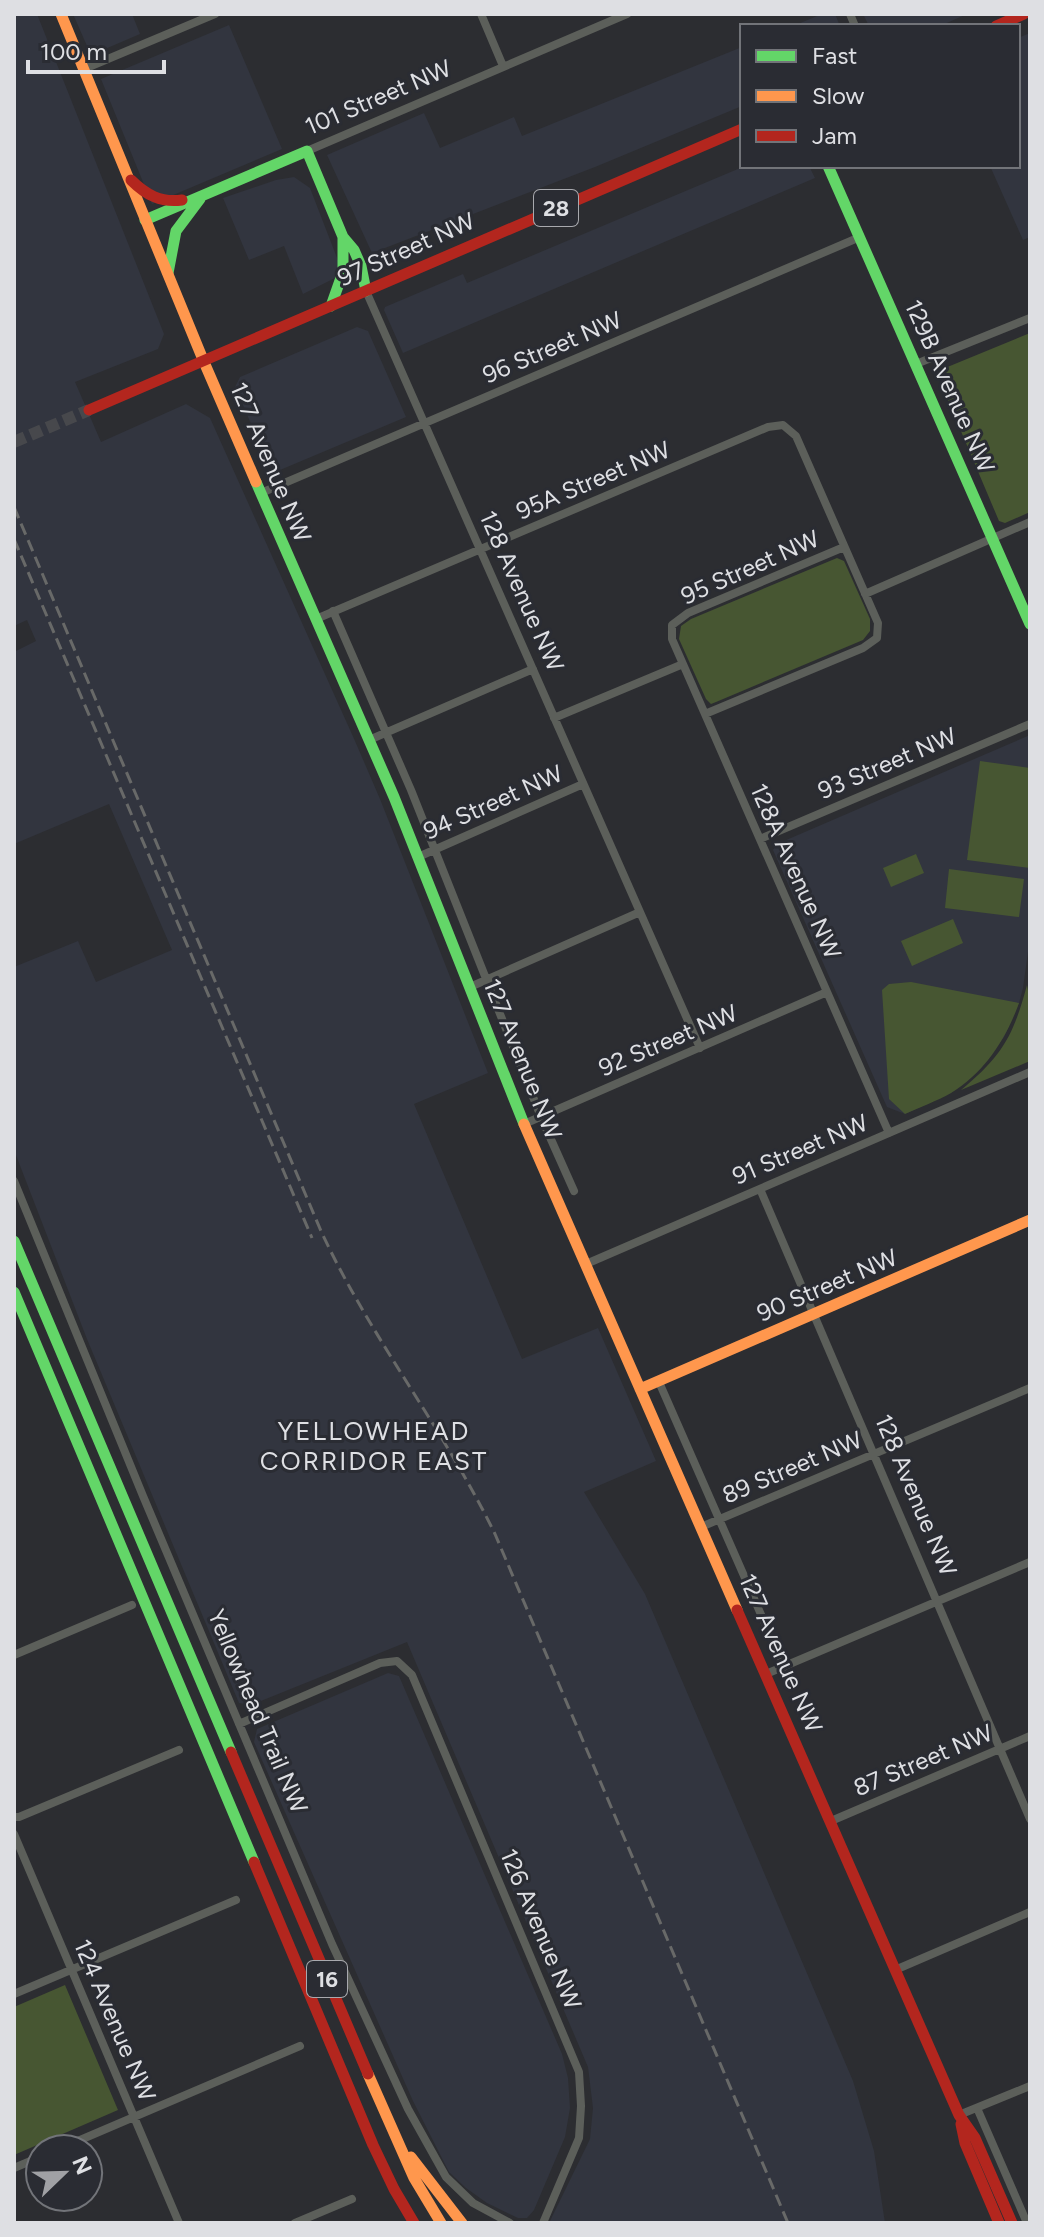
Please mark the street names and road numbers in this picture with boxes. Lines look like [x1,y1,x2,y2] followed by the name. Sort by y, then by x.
[301,53,455,141] street label: 101 Street NW
[534,190,578,226] road number: 28
[333,206,479,292] street label: 97 Street NW
[899,295,1001,477] street label: 129B Avenue NW
[478,305,626,389] street label: 96 Street NW
[224,378,318,546] street label: 127 Avenue NW
[512,435,674,525] street label: 95A Street NW
[474,506,570,676] street label: 128 Avenue NW
[676,524,824,610] street label: 95 Street NW
[814,721,960,805] street label: 93 Street NW
[419,758,567,846] street label: 94 Street NW
[744,779,848,963] street label: 128A Avenue NW
[478,974,568,1144] street label: 127 Avenue NW
[594,998,742,1082] street label: 92 Street NW
[728,1107,872,1191] street label: 91 Street NW
[752,1242,902,1328] street label: 90 Street NW
[869,1410,963,1580] street label: 128 Avenue NW
[718,1425,866,1509] street label: 89 Street NW
[733,1569,829,1737] street label: 127 Avenue NW
[202,1605,314,1817] street label: Yellowhead Trail NW
[849,1718,997,1802] street label: 87 Street NW
[494,1844,588,2014] street label: 126 Avenue NW
[68,1935,162,2105] street label: 124 Avenue NW
[307,1961,347,1997] road number: 16

